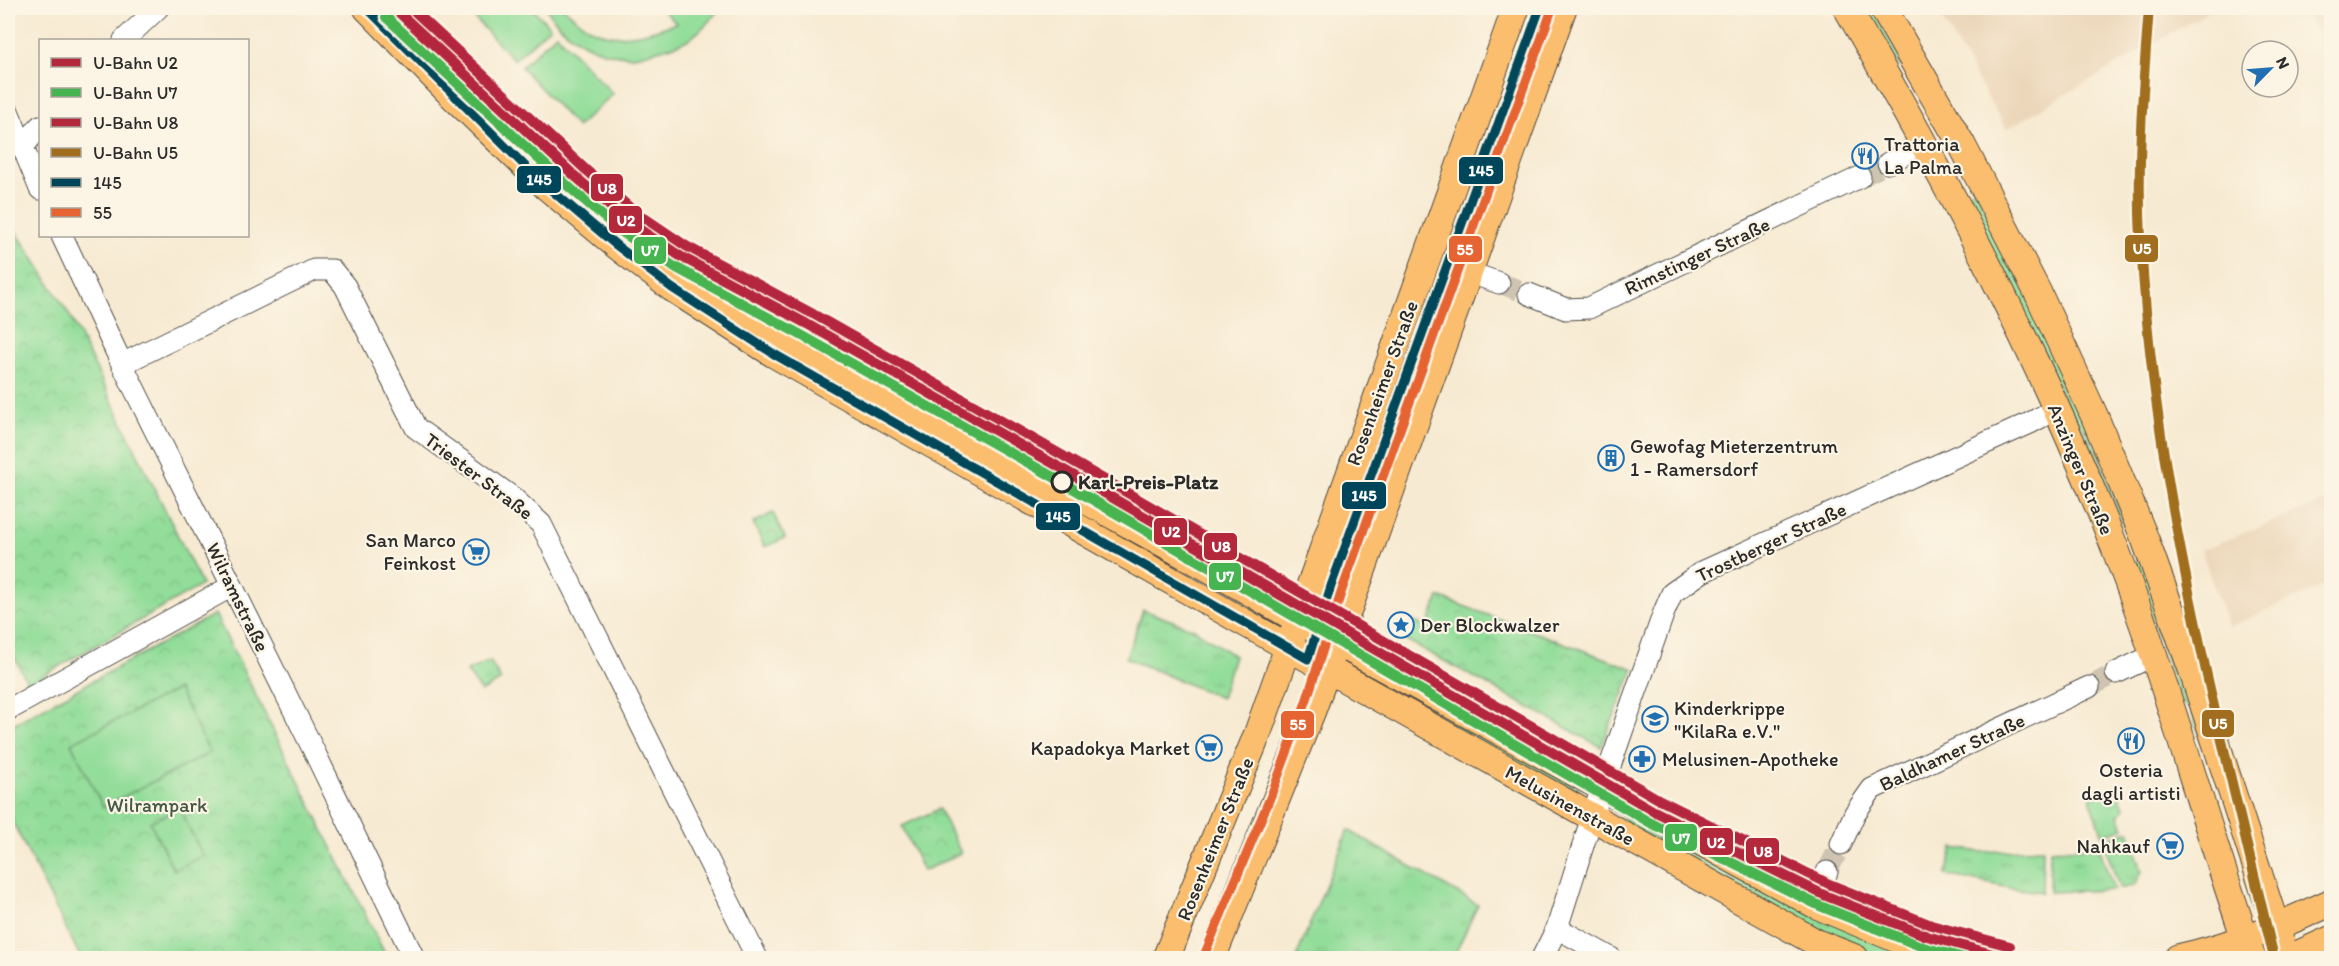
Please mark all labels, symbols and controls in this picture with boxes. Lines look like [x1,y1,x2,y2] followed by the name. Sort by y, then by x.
[39,39,249,237] legend
[2240,39,2300,99] north arrow
[93,52,178,74] text: U-Bahn U2
[2272,54,2294,72] text: N
[93,82,177,104] text: U-Bahn U7
[93,112,178,134] text: U-Bahn U8
[1884,132,1963,179] place label: Trattoria La Palma
[1850,141,1880,171] restaurant icon: Trattoria La Palma
[93,142,178,164] text: U-Bahn U5
[1458,156,1504,185] line badge: 145
[1468,161,1494,180] text: 145
[516,165,562,194] line badge: 145
[526,170,552,189] text: 145
[93,172,122,194] text: 145
[590,173,624,202] line badge: U8
[597,179,617,198] text: U8
[93,202,112,224] text: 55
[608,205,643,234] line badge: U2
[616,211,636,230] text: U2
[1621,212,1773,300] street label: Rimstinger Straße
[2124,234,2159,263] line badge: U5
[1448,235,1483,263] line badge: 55
[633,236,667,265] line badge: U7
[2132,239,2152,258] text: U5
[1457,240,1474,259] text: 55
[641,241,659,260] text: U7
[1341,297,1423,469] street label: Rosenheimer Straße
[2043,400,2119,538] street label: Anzinger Straße
[420,427,538,525] street label: Triester Straße
[1630,434,1838,481] place label: Gewofag Mieterzentrum 1 - Ramersdorf
[1596,443,1626,473] building icon: Gewofag Mieterzentrum 1 - Ramersdorf
[1078,470,1219,494] place label: Karl-Preis-Platz
[1051,471,1073,493] marker: Karl-Preis-Platz
[1341,481,1387,510] line badge: 145
[1351,486,1377,505] text: 145
[1692,497,1850,587] street label: Trostberger Straße
[1035,502,1081,531] line badge: 145
[1045,507,1071,526] text: 145
[1153,517,1188,546] line badge: U2
[1161,522,1181,541] text: U2
[365,528,456,575] place label: San Marco Feinkost
[1203,532,1238,561] line badge: U8
[461,537,491,567] supermarket icon: San Marco Feinkost
[1211,537,1231,556] text: U8
[201,538,275,656] street label: Wilramstraße
[1208,562,1242,591] line badge: U7
[1216,567,1234,586] text: U7
[1386,610,1416,640] place icon: Der Blockwalzer
[1420,613,1560,637] place label: Der Blockwalzer
[1674,696,1785,743] place label: Kinderkrippe "KilaRa e.V."
[1640,704,1670,734] school or university icon: Kinderkrippe "KilaRa e.V."
[1876,708,2028,796] street label: Baldhamer Straße
[2201,709,2235,738] line badge: U5
[1280,710,1315,739] line badge: 55
[2208,714,2228,733] text: U5
[1290,715,1307,734] text: 55
[2116,726,2146,756] restaurant icon: Osteria dagli artisti
[1194,733,1224,763] supermarket icon: Kapadokya Market
[1030,736,1190,760] place label: Kapadokya Market
[1627,744,1657,774] pharmacy icon: Melusinen-Apotheke
[1662,747,1839,771] place label: Melusinen-Apotheke
[1171,754,1259,924] street label: Rosenheimer Straße
[2081,758,2181,805] place label: Osteria dagli artisti
[1501,760,1639,850] street label: Melusinenstraße
[107,793,208,817] park label: Wilrampark
[1664,823,1698,852] line badge: U7
[1699,827,1734,856] line badge: U2
[1672,829,1690,848] text: U7
[2155,831,2185,861] supermarket icon: Nahkauf
[1706,833,1726,852] text: U2
[2077,834,2150,858] place label: Nahkauf
[1745,837,1780,865] line badge: U8
[1753,842,1773,861] text: U8

